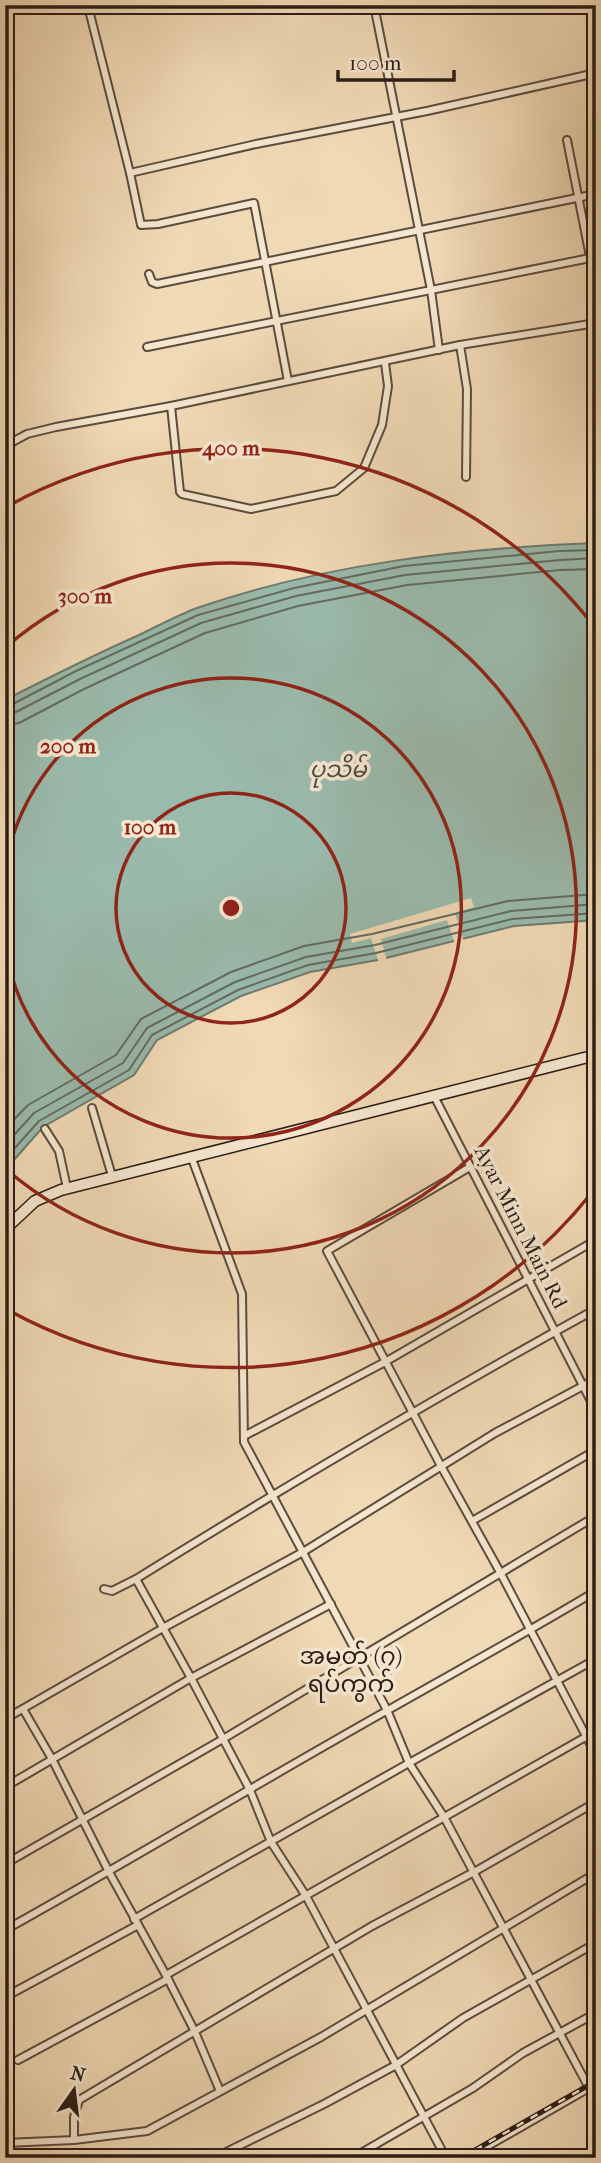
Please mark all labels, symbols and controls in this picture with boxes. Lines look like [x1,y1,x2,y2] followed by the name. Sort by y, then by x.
[338,38,454,82] scale bar
[349,51,402,75] text: 100 m
[201,436,260,461] text: 400 m
[58,584,112,608] text: 300 m
[40,734,97,758] text: 200 m
[309,753,368,788] water label: ပုသိမ်
[124,815,177,839] text: 100 m
[219,896,243,920] centre of rings
[469,1141,573,1313] street label: Ayar Minn Main Rd
[300,1640,402,1703] district label: အမှတ် (၇) ရပ်ကွက်
[38,2054,108,2124] north arrow
[68,2062,88,2087] text: N

